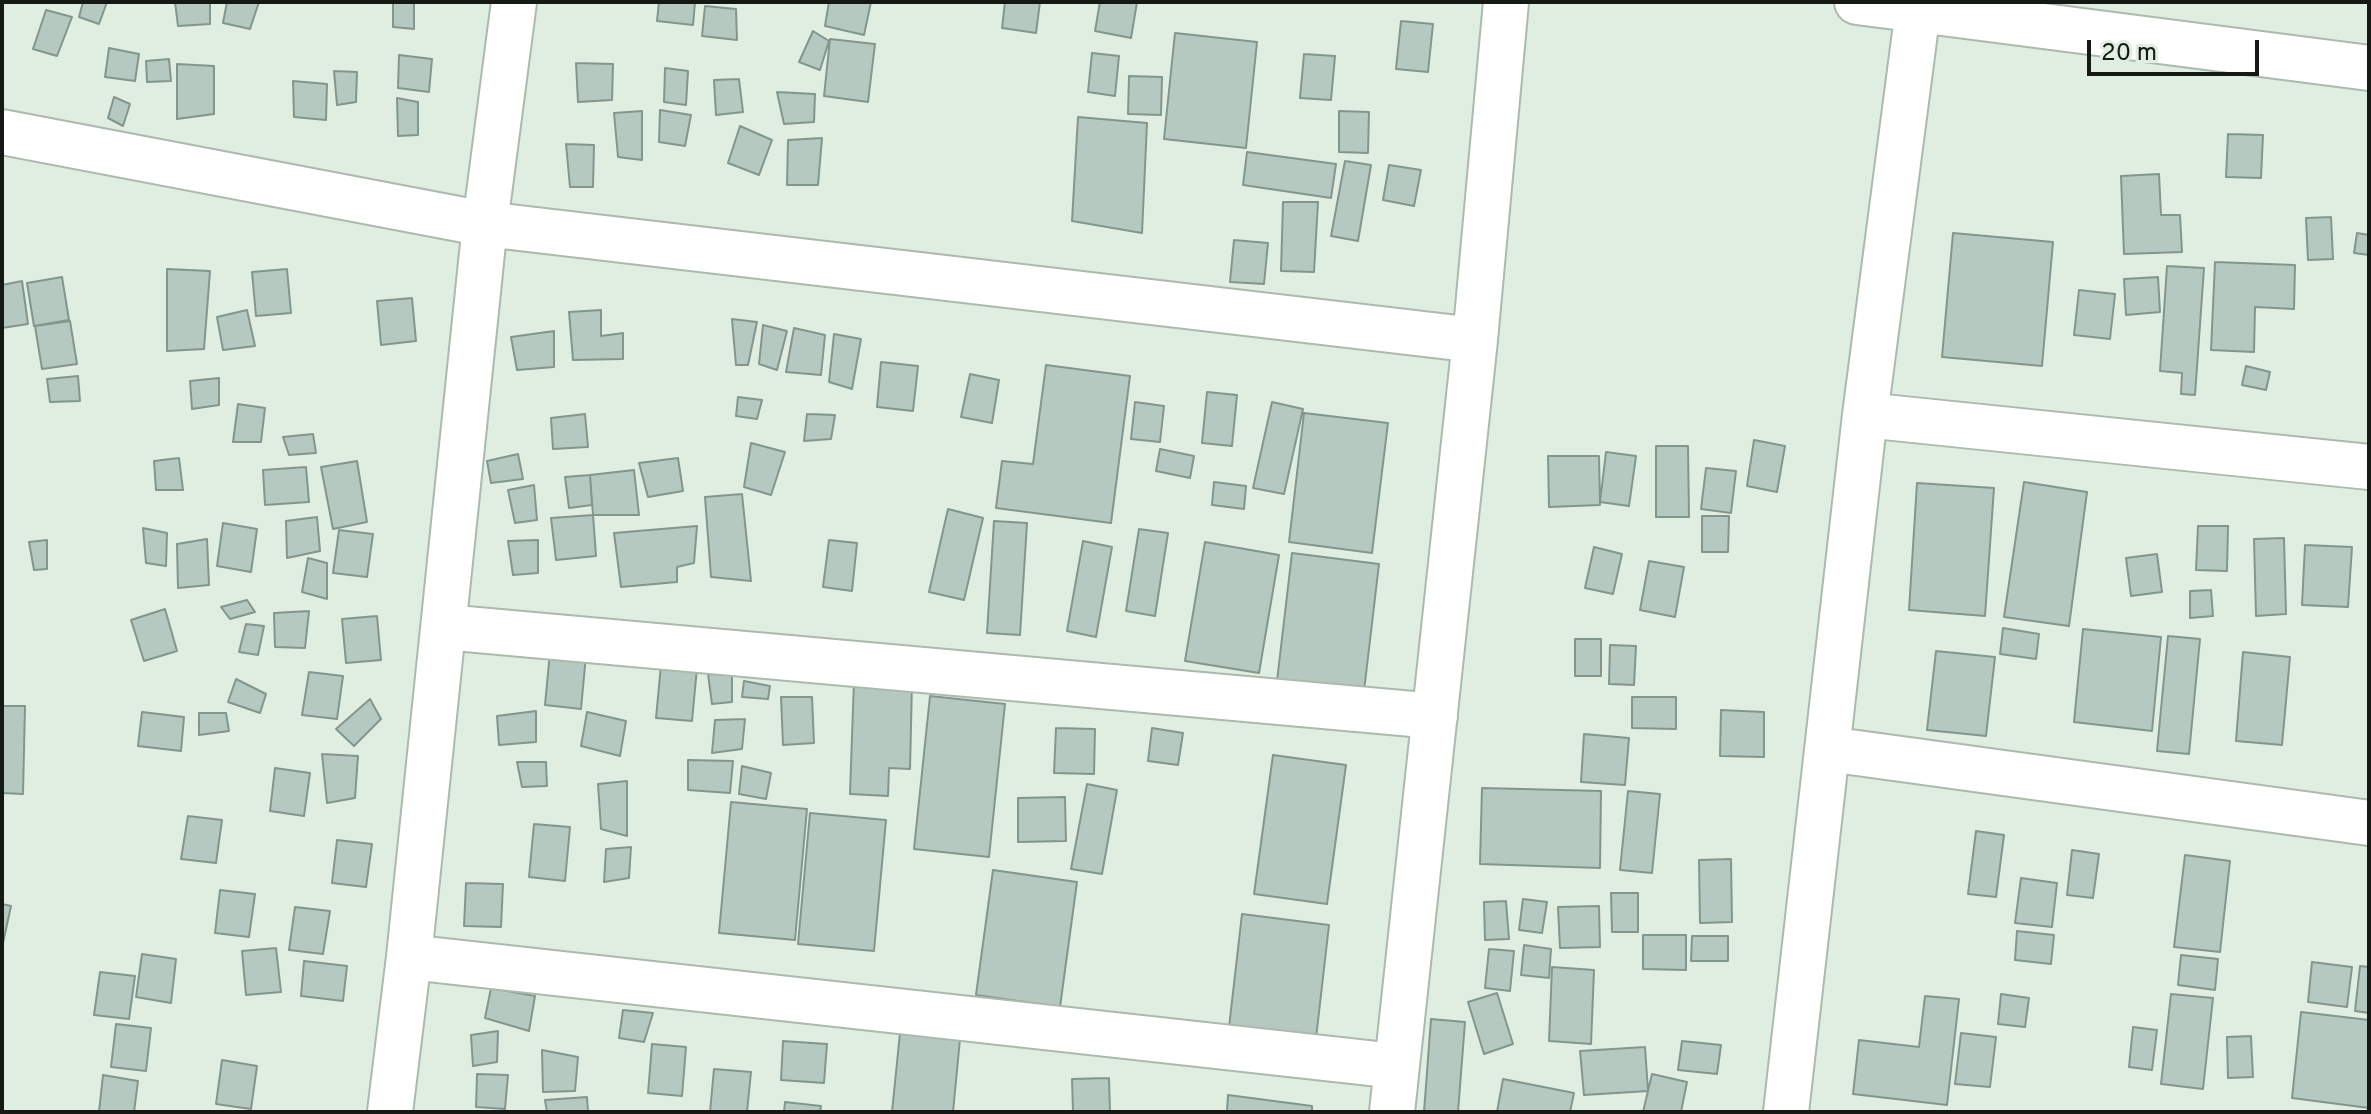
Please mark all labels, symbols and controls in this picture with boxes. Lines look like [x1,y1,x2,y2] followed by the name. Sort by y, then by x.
[2091,24,2263,74] scale bar
[2101,39,2157,69] text: 20 m

